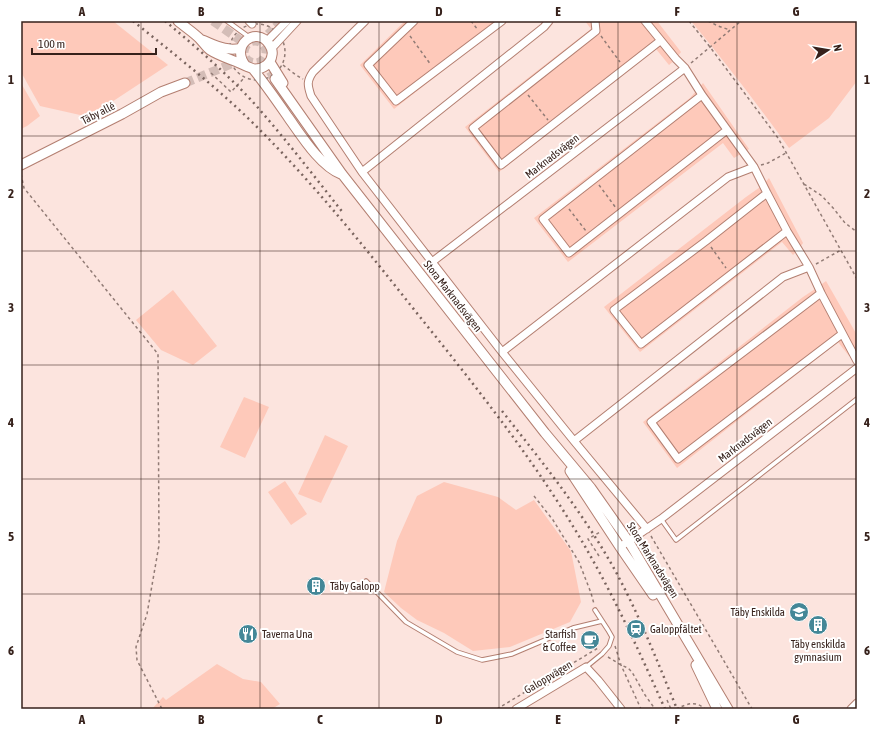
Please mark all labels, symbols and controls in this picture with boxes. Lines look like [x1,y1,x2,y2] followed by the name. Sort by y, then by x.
[78,4,86,19] text: A
[198,4,205,19] text: B
[317,4,323,19] text: C
[435,4,443,19] text: D
[555,4,561,19] text: E
[674,4,680,19] text: F
[793,4,800,19] text: G
[32,30,156,56] scale bar
[808,30,848,70] north arrow
[38,37,65,51] text: 100 m
[831,43,844,52] text: N
[8,72,14,87] text: 1
[864,72,870,87] text: 1
[79,99,117,127] street label: Täby allé
[523,131,581,181] street label: Marknadsvägen
[8,186,14,201] text: 2
[864,186,870,201] text: 2
[421,258,485,334] street label: Stora Marknadsvägen
[8,300,14,315] text: 3
[864,300,870,315] text: 3
[7,415,14,430] text: 4
[716,415,774,465] street label: Marknadsvägen
[863,415,870,430] text: 4
[625,520,681,600] street label: Stora Marknadsvägen
[8,529,14,544] text: 5
[864,529,870,544] text: 5
[305,575,327,597] building icon: Täby Galopp
[330,580,380,592] place label: Täby Galopp
[788,601,810,623] school or university icon: Täby Enskilda
[731,606,785,618] place label: Täby Enskilda
[807,614,829,636] building icon: Täby enskilda gymnasium
[625,618,647,640] station icon: Galoppfältet
[237,623,259,645] restaurant icon: Taverna Una
[650,623,702,635] place label: Galoppfältet
[262,628,313,640] place label: Taverna Una
[543,628,576,653] place label: Starfish & Coffee
[579,629,601,651] cafe icon: Starfish & Coffee
[791,638,845,663] place label: Täby enskilda gymnasium
[8,643,14,658] text: 6
[864,643,870,658] text: 6
[522,658,574,696] street label: Galoppvägen
[78,712,86,727] text: A
[198,712,205,727] text: B
[317,712,323,727] text: C
[435,712,443,727] text: D
[555,712,561,727] text: E
[674,712,680,727] text: F
[793,712,800,727] text: G

